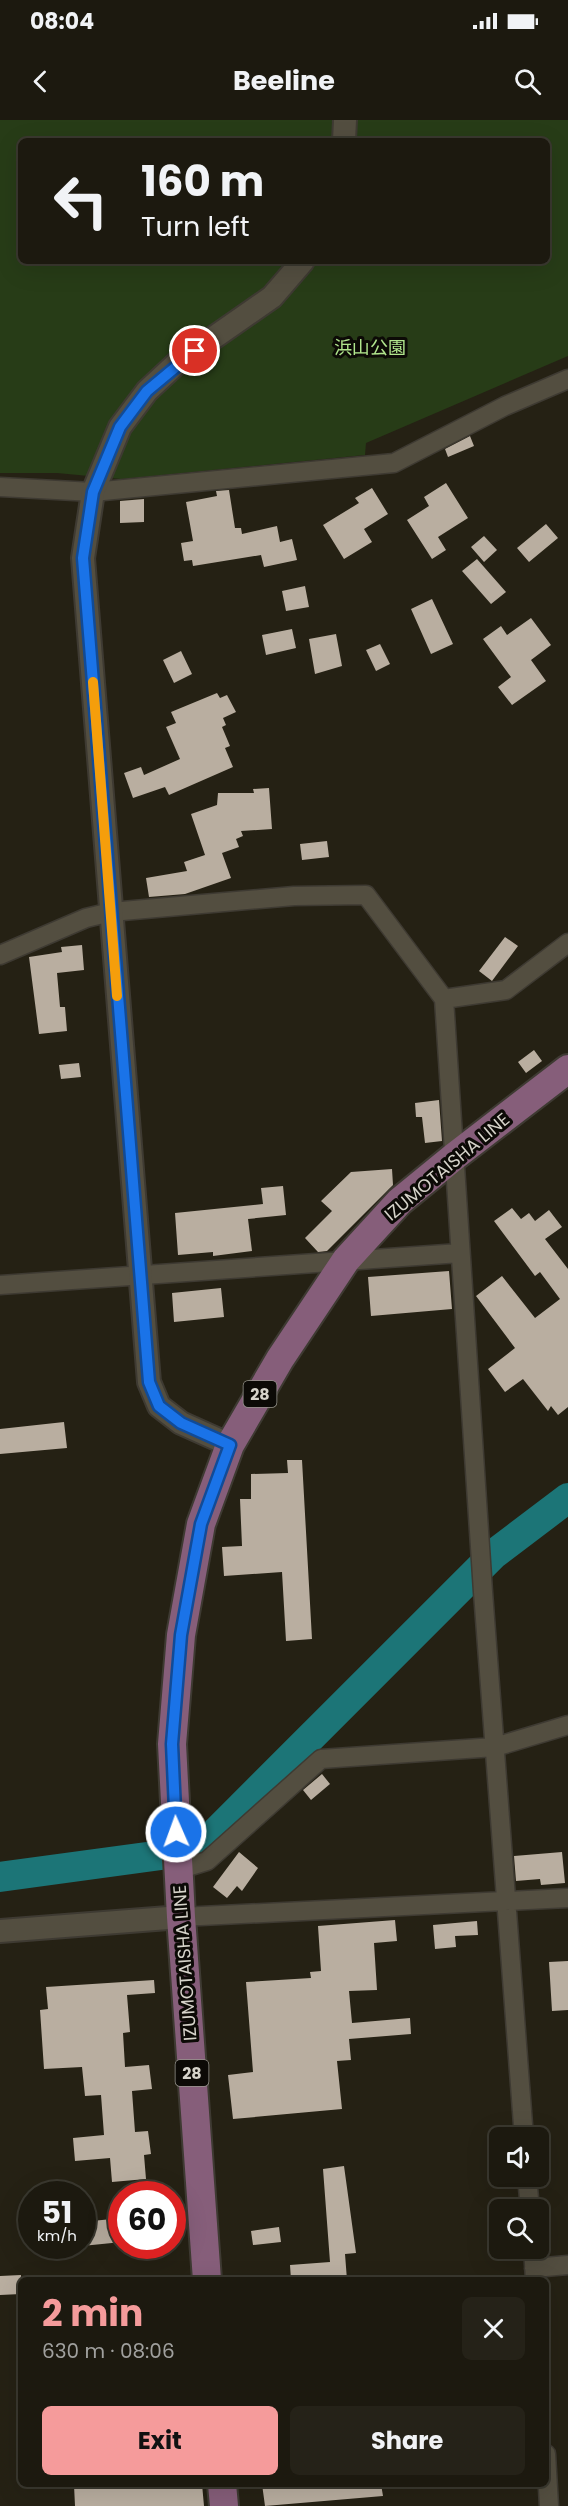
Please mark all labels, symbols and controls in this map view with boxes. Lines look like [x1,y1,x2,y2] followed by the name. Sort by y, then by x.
[30,6,94,37] text: 08:04
[233,62,335,99] text: Beeline
[24,65,57,98] icon: back
[511,65,544,98] icon: search
[141,152,264,211] text: 160 m
[42,162,120,240] icon: left
[141,208,250,245] text: Turn left
[169,325,220,376] pin
[178,334,211,367] icon: arrive
[334,335,406,360] park label: 浜山公園
[379,1107,515,1226] street label: IZUMOTAISHA LINE
[244,1381,276,1407] road number: 28
[144,1800,208,1864] position arrow
[167,1884,202,2042] street label: IZUMOTAISHA LINE
[176,2060,208,2086] road number: 28
[489,2127,549,2259] map controls
[489,2127,549,2187] button: sound
[108,2181,186,2259] speed limit sign: 60
[42,2191,72,2234] text: 51
[489,2199,549,2259] button: search
[37,2225,77,2246] text: km/h
[42,2288,143,2339] text: 2 min
[462,2297,525,2360] button: close
[42,2337,175,2365] text: 630 m · 08:06
[42,2406,278,2475] button: Exit
[290,2406,525,2475] button: Share

